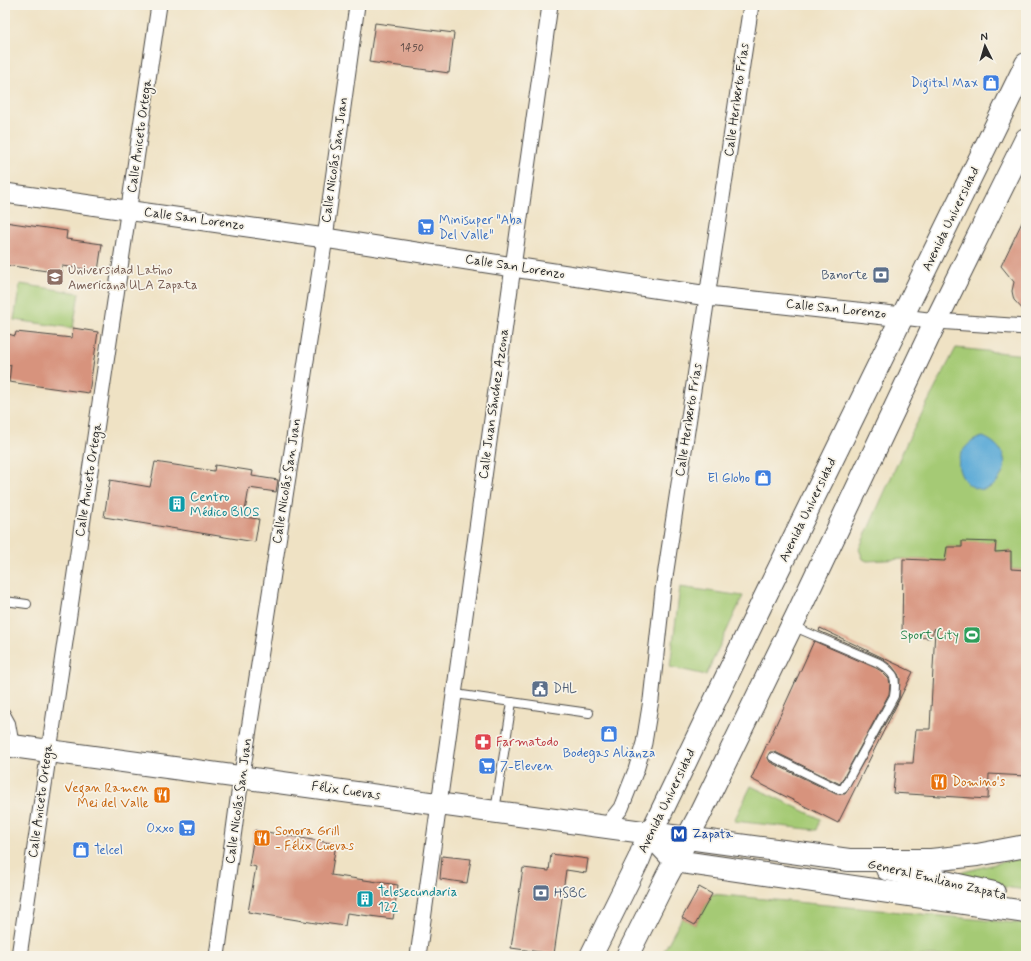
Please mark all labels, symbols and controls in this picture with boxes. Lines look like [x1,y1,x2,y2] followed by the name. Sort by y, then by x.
[965,26,1005,66] north arrow
[980,30,988,44] text: N
[400,41,424,55] house number: 1450
[721,42,753,158] street label: Calle Heriberto Frías
[981,73,1001,93] shop icon: Digital Max
[911,75,978,94] place label: Digital Max
[124,78,157,194] street label: Calle Aniceto Ortega
[318,96,352,224] street label: Calle Nicolás San Juan
[918,164,984,274] street label: Avenida Universidad
[143,204,245,234] street label: Calle San Lorenzo
[439,212,522,244] place label: Minisuper "Aba Del Valle"
[416,217,436,237] supermarket icon: Minisuper "Aba Del Valle"
[464,251,566,283] street label: Calle San Lorenzo
[68,262,198,294] place label: Universidad Latino Americana ULA Zapata
[871,265,891,285] bank icon: Banorte
[45,267,65,287] school or university icon: Universidad Latino Americana ULA Zapata
[821,267,868,284] place label: Banorte
[785,295,887,323] street label: Calle San Lorenzo
[475,327,513,480] street label: Calle Juan Sánchez Azcona
[672,362,706,478] street label: Calle Heriberto Frías
[269,417,305,545] street label: Calle Nicolás San Juan
[72,422,107,538] street label: Calle Aniceto Ortega
[775,455,841,565] street label: Avenida Universidad
[753,468,773,488] shop icon: El Globo
[707,470,750,487] place label: El Globo
[190,489,259,521] place label: Centro Médico BIOS
[167,494,187,514] building icon: Centro Médico BIOS
[962,625,982,645] sports icon: Sport City
[901,627,959,644] place label: Sport City
[530,679,550,699] public building icon: DHL
[553,681,577,698] place label: DHL
[599,724,619,744] shop icon: Bodegas Alianza
[473,732,493,752] pharmacy icon: Farmatodo
[496,734,559,751] place label: Farmatodo
[222,737,256,865] street label: Calle Nicolás San Juan
[25,743,58,859] street label: Calle Aniceto Ortega
[563,745,655,763] place label: Bodegas Alianza
[634,746,700,856] street label: Avenida Universidad
[477,756,497,776] supermarket icon: 7-Eleven
[500,758,553,775] place label: 7-Eleven
[929,772,949,792] restaurant icon: Domino's
[952,774,1006,791] place label: Domino's
[310,778,382,804] street label: Félix Cuevas
[65,780,149,812] place label: Vegan Ramen Mei del Valle
[152,785,172,805] restaurant icon: Vegan Ramen Mei del Valle
[177,818,197,838] supermarket icon: Oxxo
[146,820,174,837] place label: Oxxo
[275,823,354,855] place label: Sonora Grill - Félix Cuevas
[669,824,689,844] metro station icon: Zapata
[692,826,733,843] place label: Zapata
[252,828,272,848] restaurant icon: Sonora Grill - Félix Cuevas
[71,840,91,860] shop icon: Telcel
[94,842,123,859] place label: Telcel
[866,856,1008,904] street label: General Emiliano Zapata
[531,883,551,903] bank icon: HSBC
[378,884,458,916] place label: Telesecundaria 122
[554,885,587,902] place label: HSBC
[355,889,375,909] building icon: Telesecundaria 122

